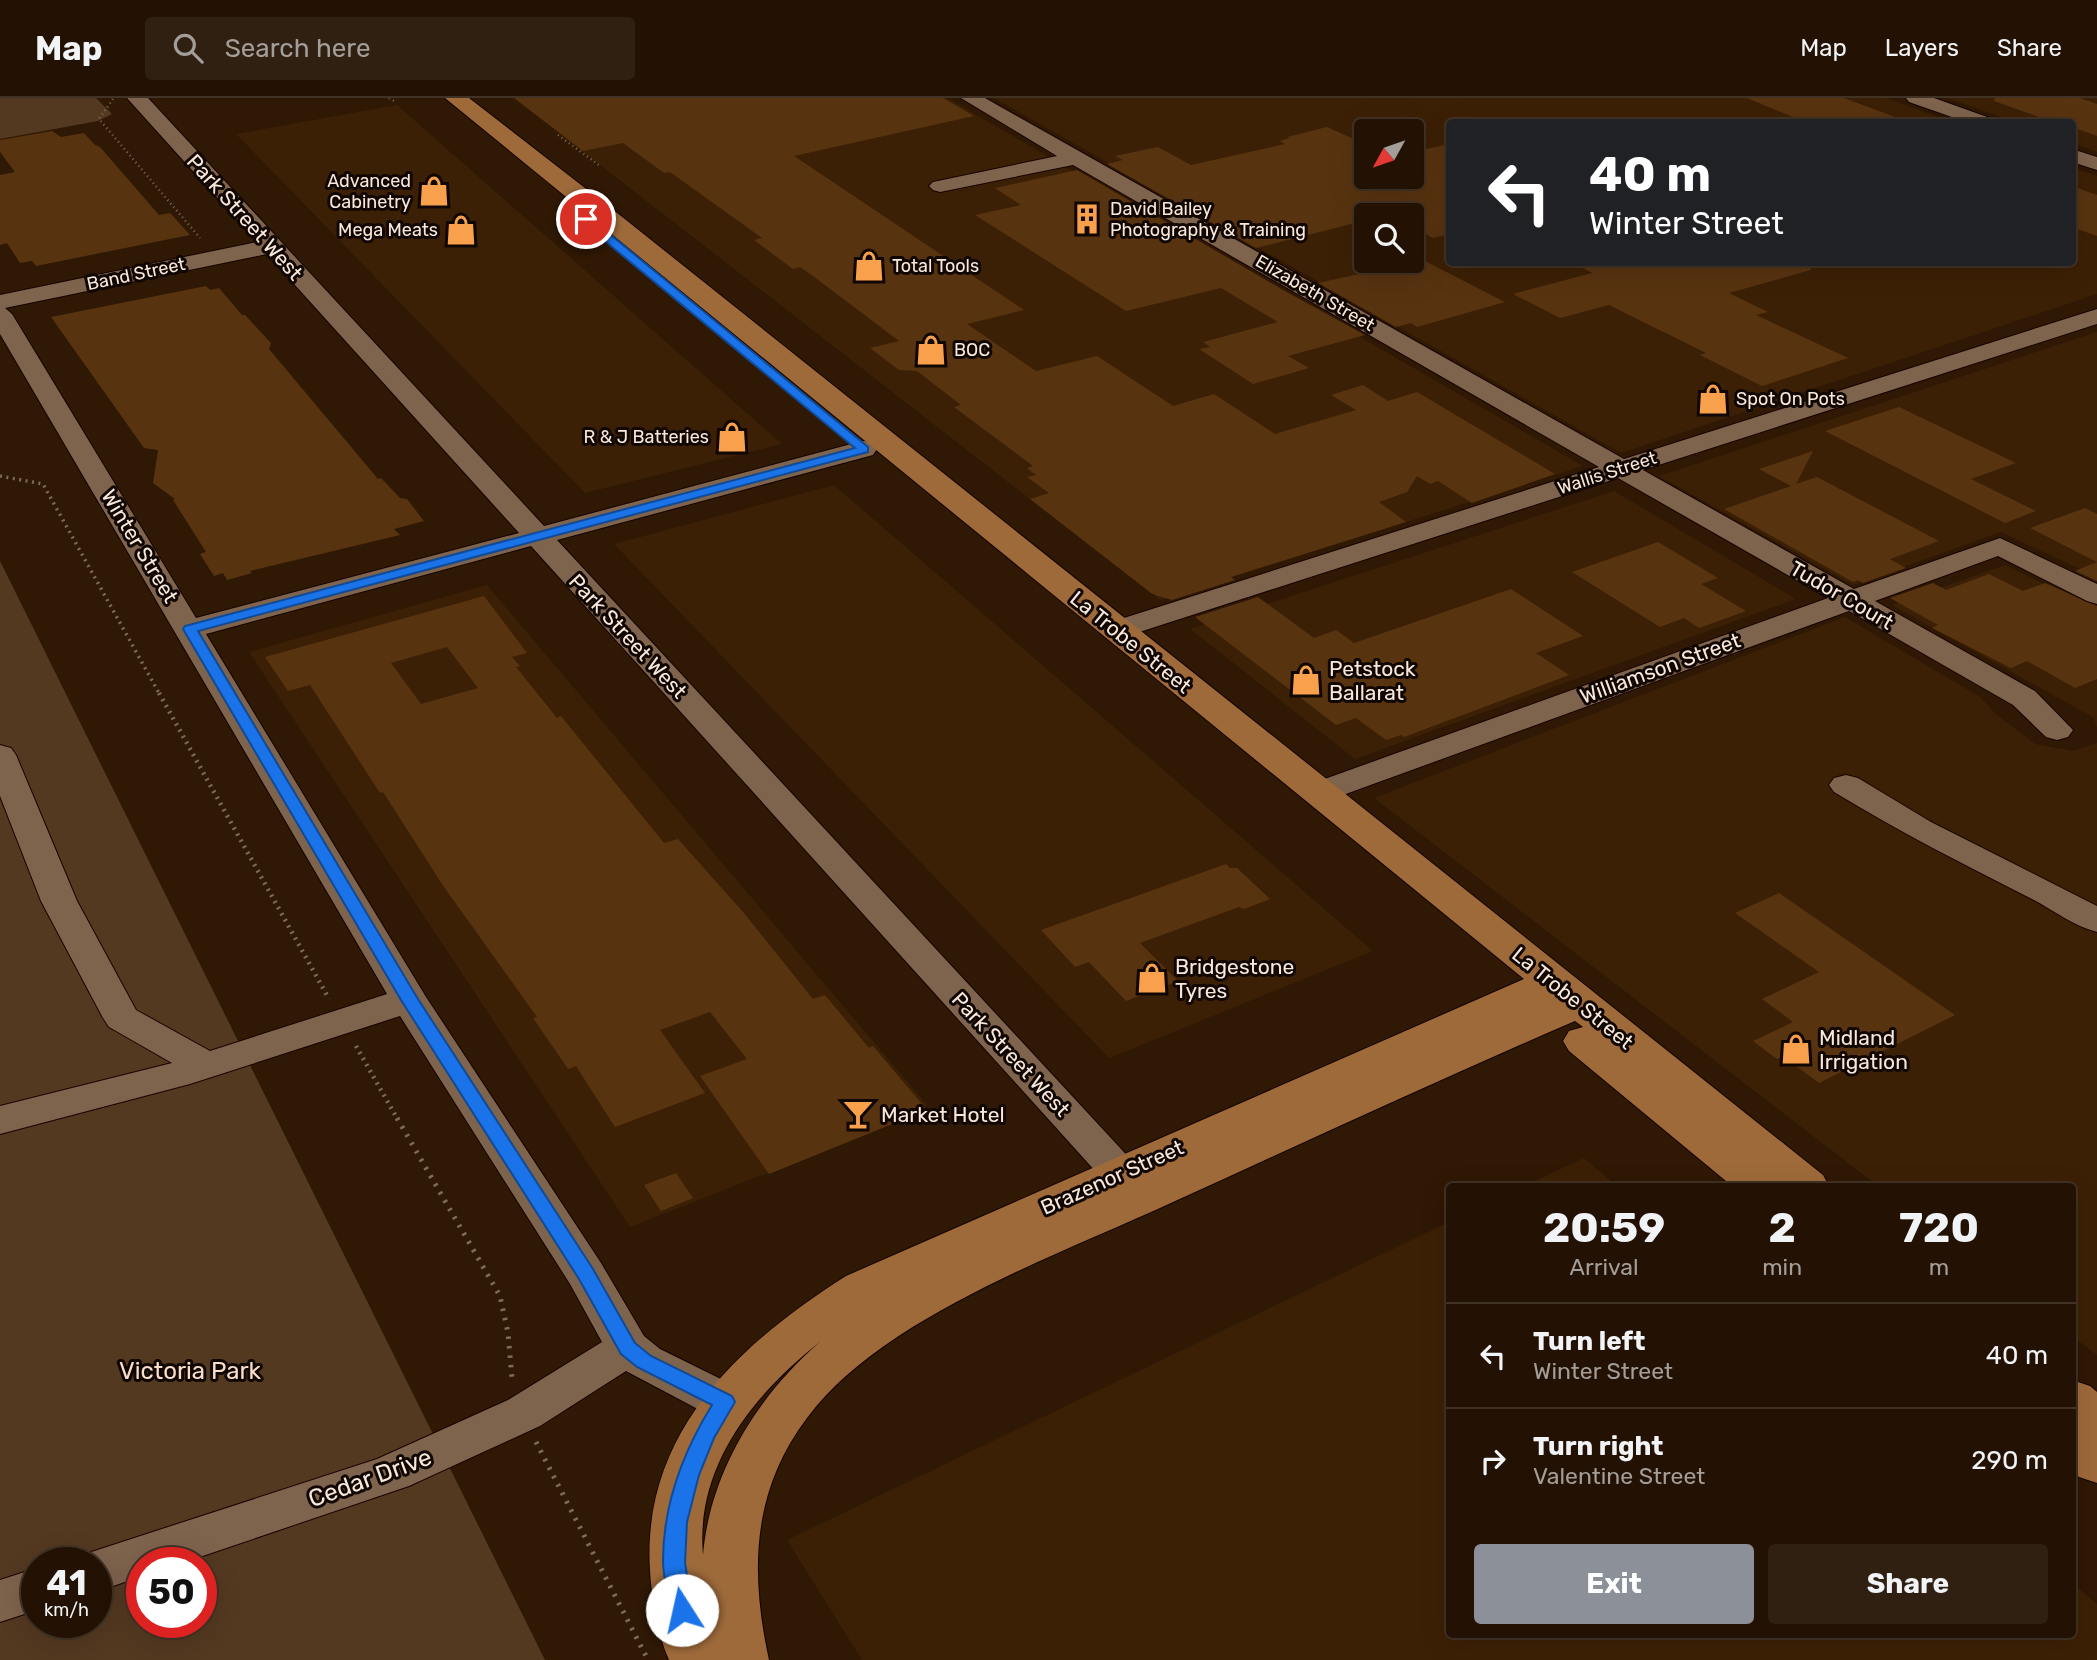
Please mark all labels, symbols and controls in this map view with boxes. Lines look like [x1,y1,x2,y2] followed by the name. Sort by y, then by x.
[145,17,635,80] search box
[35,29,103,68] text: Map
[169,29,207,67] icon: search
[225,33,370,64] text: Search here
[1800,34,1847,62] text: Map
[1885,34,1959,62] text: Layers
[1997,34,2062,62] text: Share
[1354,119,1424,189] north arrow
[1354,119,1424,273] map controls
[1589,145,1711,203] text: 40 m
[1474,147,1565,238] icon: left
[182,149,308,285] street label: Park Street West
[327,170,411,213] place label: Advanced Cabinetry
[417,174,451,208] shop icon: Advanced Cabinetry
[556,189,616,249] pin
[1110,198,1306,241] place label: David Bailey Photography & Training
[567,200,605,238] icon: arrive
[1070,202,1104,236] building icon: David Bailey Photography & Training
[1354,203,1424,273] button: search
[1589,204,1784,242] text: Winter Street
[444,213,478,247] shop icon: Mega Meats
[338,219,438,241] place label: Mega Meats
[852,249,886,283] shop icon: Total Tools
[1252,250,1378,336] street label: Elizabeth Street
[85,253,187,295] street label: Band Street
[892,255,979,277] place label: Total Tools
[914,333,948,367] shop icon: BOC
[954,339,990,361] place label: BOC
[1696,382,1730,416] shop icon: Spot On Pots
[1736,388,1845,410] place label: Spot On Pots
[715,420,749,454] shop icon: R & J Batteries
[584,426,709,448] place label: R & J Batteries
[1555,447,1659,499] street label: Wallis Street
[96,485,184,607] street label: Winter Street
[1786,555,1898,635] street label: Tudor Court
[564,569,692,703] street label: Park Street West
[1065,586,1197,698] street label: La Trobe Street
[1576,627,1744,709] street label: Williamson Street
[1329,656,1416,705] place label: Petstock Ballarat
[1289,663,1323,697] shop icon: Petstock Ballarat
[1507,942,1639,1054] street label: La Trobe Street
[1175,954,1294,1003] place label: Bridgestone Tyres
[1135,961,1169,995] shop icon: Bridgestone Tyres
[947,987,1075,1121] street label: Park Street West
[1819,1025,1908,1074] place label: Midland Irrigation
[1779,1032,1813,1066] shop icon: Midland Irrigation
[841,1097,875,1131] bar icon: Market Hotel
[881,1102,1005,1127] place label: Market Hotel
[1037,1134,1187,1220] street label: Brazenor Street
[1543,1203,1665,1253] text: 20:59
[1768,1203,1796,1253] text: 2
[1899,1203,1979,1253] text: 720
[1570,1253,1639,1281] text: Arrival
[1762,1253,1802,1281] text: min
[1929,1253,1949,1281] text: m
[1533,1326,1645,1357] text: Turn left
[1474,1337,1512,1375] icon: left
[1986,1340,2048,1371] text: 40 m
[119,1357,262,1385] park label: Victoria Park
[1533,1357,1673,1385] text: Winter Street
[1533,1431,1663,1462] text: Turn right
[1474,1442,1512,1480] icon: right
[305,1443,435,1513] street label: Cedar Drive
[1971,1445,2048,1476] text: 290 m
[1533,1462,1705,1490] text: Valentine Street
[1474,1544,1754,1624] button: Exit
[1768,1544,2048,1624] button: Share
[126,1547,217,1638] speed limit sign: 50
[46,1562,87,1604] text: 41
[645,1573,719,1647] position arrow
[44,1599,89,1621] text: km/h

